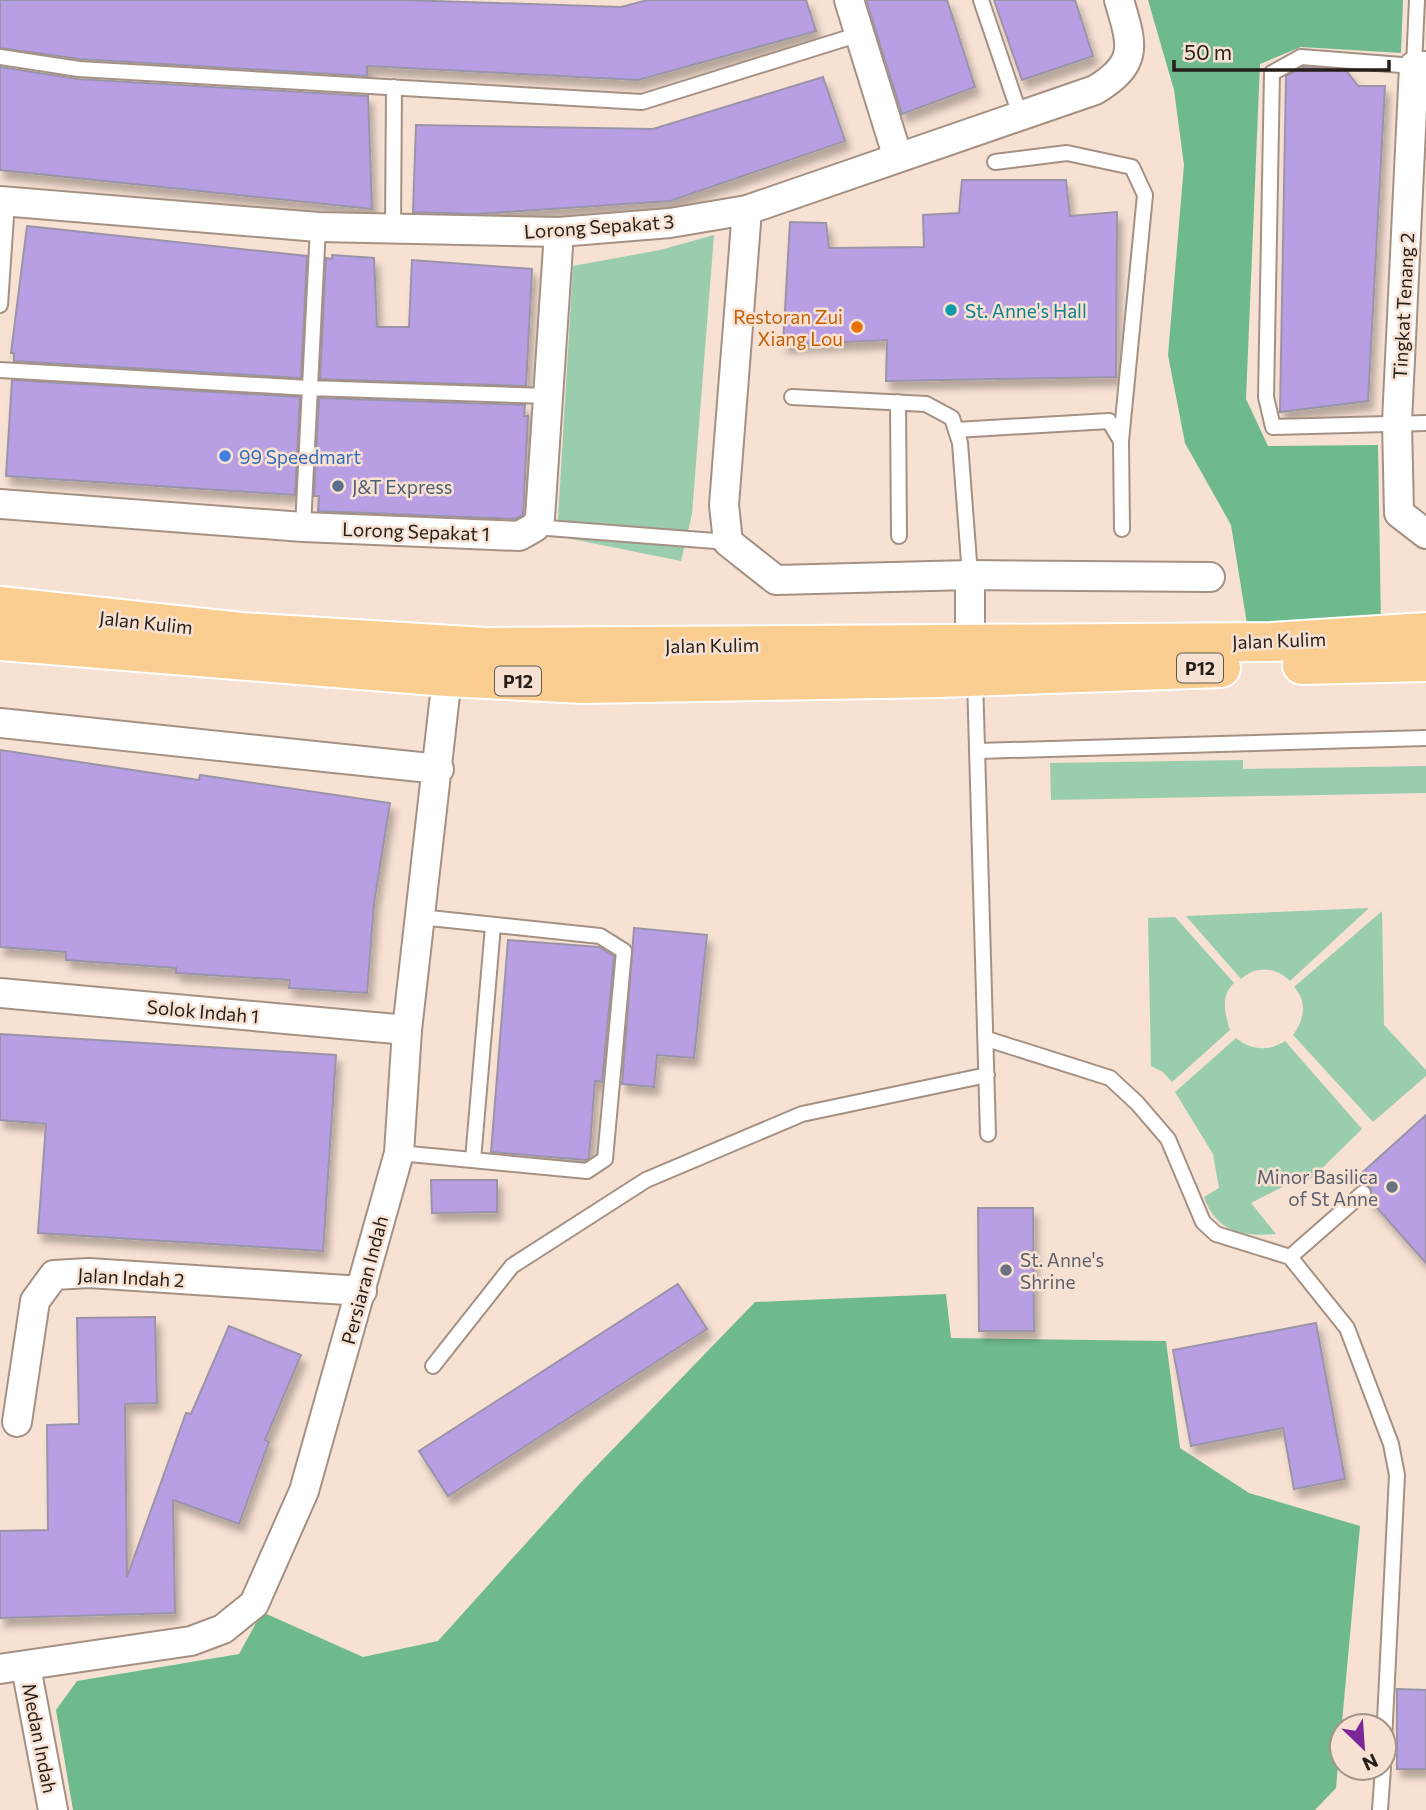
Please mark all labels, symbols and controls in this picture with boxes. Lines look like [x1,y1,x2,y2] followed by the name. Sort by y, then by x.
[1174,28,1389,72] scale bar
[1184,39,1232,64] text: 50 m
[523,209,675,243] street label: Lorong Sepakat 3
[1388,232,1418,380] street label: Tingkat Tenang 2
[965,299,1087,322] place label: St. Anne's Hall
[943,302,959,318] marker: St. Anne's Hall
[733,305,843,350] place label: Restoran Zui Xiang Lou
[849,319,865,335] marker: Restoran Zui Xiang Lou
[239,445,361,468] place label: 99 Speedmart
[217,448,233,464] marker: 99 Speedmart
[352,475,452,498] place label: J&T Express
[330,478,346,494] marker: J&T Express
[342,517,490,545] street label: Lorong Sepakat 1
[98,606,194,638] street label: Jalan Kulim
[1232,627,1326,653] street label: Jalan Kulim
[665,633,759,657] street label: Jalan Kulim
[1177,654,1223,682] road number: P12
[495,666,541,696] road number: P12
[146,995,260,1027] street label: Solok Indah 1
[1257,1165,1378,1210] place label: Minor Basilica of St Anne
[1384,1179,1400,1195] marker: Minor Basilica of St Anne
[336,1213,392,1347] street label: Persiaran Indah
[1020,1248,1104,1293] place label: St. Anne's Shrine
[998,1262,1014,1278] marker: St. Anne's Shrine
[77,1263,185,1291] street label: Jalan Indah 2
[18,1681,62,1795] street label: Medan Indah
[1328,1712,1398,1782] north arrow
[1359,1749,1382,1776] text: N

